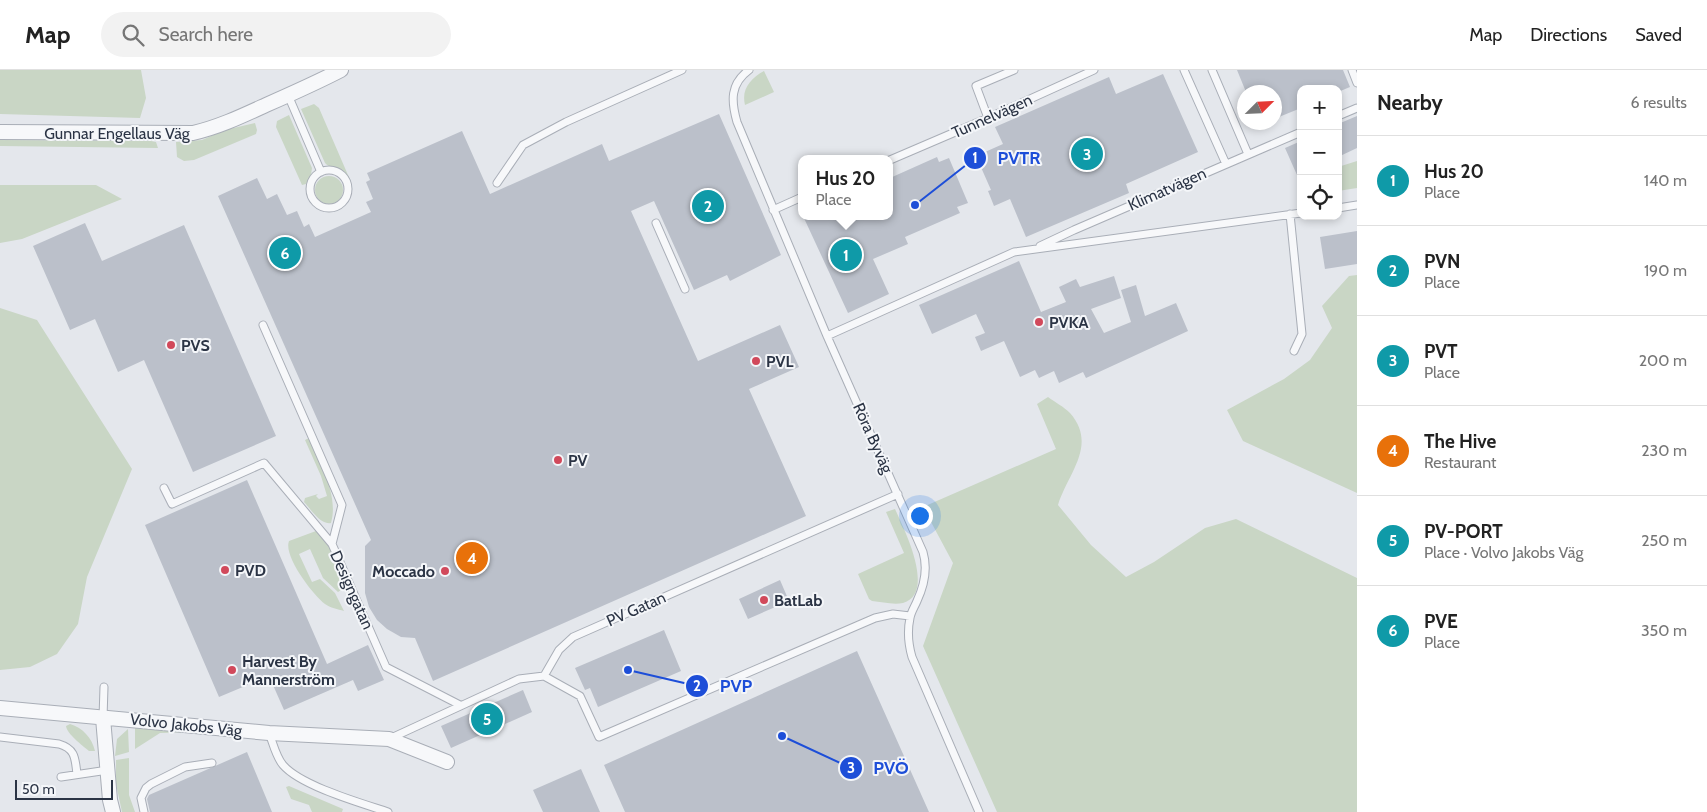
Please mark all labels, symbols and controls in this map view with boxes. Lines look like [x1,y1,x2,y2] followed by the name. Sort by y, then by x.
[101,12,451,57] search box
[25,20,71,49] text: Map
[119,21,147,49] icon: search
[159,23,253,46] text: Search here
[1469,24,1502,46] text: Map
[1530,24,1607,46] text: Directions
[1635,24,1682,46] text: Saved
[1237,85,1282,130] north arrow
[1297,85,1342,220] map controls
[1297,85,1342,130] button: +
[949,90,1035,142] street label: Tunnelvägen
[1377,90,1443,115] text: Nearby
[1631,93,1687,112] text: 6 results
[44,124,191,143] street label: Gunnar Engellaus Väg
[1297,130,1342,175] button: −
[1071,135,1103,173] pin: 3
[963,141,1051,174] callout: PVTR
[997,147,1041,169] text: PVTR
[972,149,978,167] text: 1
[798,155,893,220] popup
[1424,160,1484,183] text: Hus 20
[1125,163,1209,215] street label: Klimatvägen
[816,167,875,190] text: Hus 20
[1390,171,1396,190] text: 1
[1644,171,1687,190] text: 140 m
[1297,175,1342,220] button: locate
[1424,183,1460,202] text: Place
[692,187,724,225] pin: 2
[816,190,851,209] text: Place
[269,234,301,272] pin: 6
[830,236,862,274] pin: 1
[1424,250,1461,273] text: PVN
[1389,261,1397,280] text: 2
[1644,261,1687,280] text: 190 m
[1424,273,1460,292] text: Place
[1049,313,1088,332] place label: PVKA
[1033,316,1045,328] marker: PVKA
[181,336,210,355] place label: PVS
[165,339,177,351] marker: PVS
[1424,340,1458,363] text: PVT
[1389,351,1397,370] text: 3
[1639,351,1687,370] text: 200 m
[766,352,793,371] place label: PVL
[750,355,762,367] marker: PVL
[1424,363,1460,382] text: Place
[849,400,897,477] street label: Röra Byväg
[1424,430,1496,453] text: The Hive
[1388,441,1398,460] text: 4
[1641,441,1687,460] text: 230 m
[568,451,588,470] place label: PV
[1424,453,1496,472] text: Restaurant
[552,454,564,466] marker: PV
[907,503,933,529] your location
[1424,520,1503,543] text: PV-PORT
[1389,531,1397,550] text: 5
[1641,531,1687,550] text: 250 m
[456,539,488,577] pin: 4
[1424,543,1583,562] text: Place · Volvo Jakobs Väg
[326,548,378,632] street label: Designgatan
[235,561,266,580] place label: PVD
[372,562,435,581] place label: Moccado
[219,564,231,576] marker: PVD
[439,565,451,577] marker: Moccado
[603,588,669,630] street label: PV Gatan
[774,591,822,610] place label: BatLab
[758,594,770,606] marker: BatLab
[1424,610,1458,633] text: PVE
[1389,621,1398,640] text: 6
[1641,621,1687,640] text: 350 m
[1424,633,1460,652] text: Place
[242,652,335,689] place label: Harvest By Mannerström
[226,664,238,676] marker: Harvest By Mannerström
[685,669,762,702] callout: PVP
[720,675,753,697] text: PVP
[693,677,701,695] text: 2
[471,700,503,738] pin: 5
[129,710,244,740] street label: Volvo Jakobs Väg
[838,752,918,785] callout: PVÖ
[873,757,909,779] text: PVÖ
[847,759,855,777] text: 3
[15,777,112,800] scale bar
[22,780,55,798] text: 50 m

